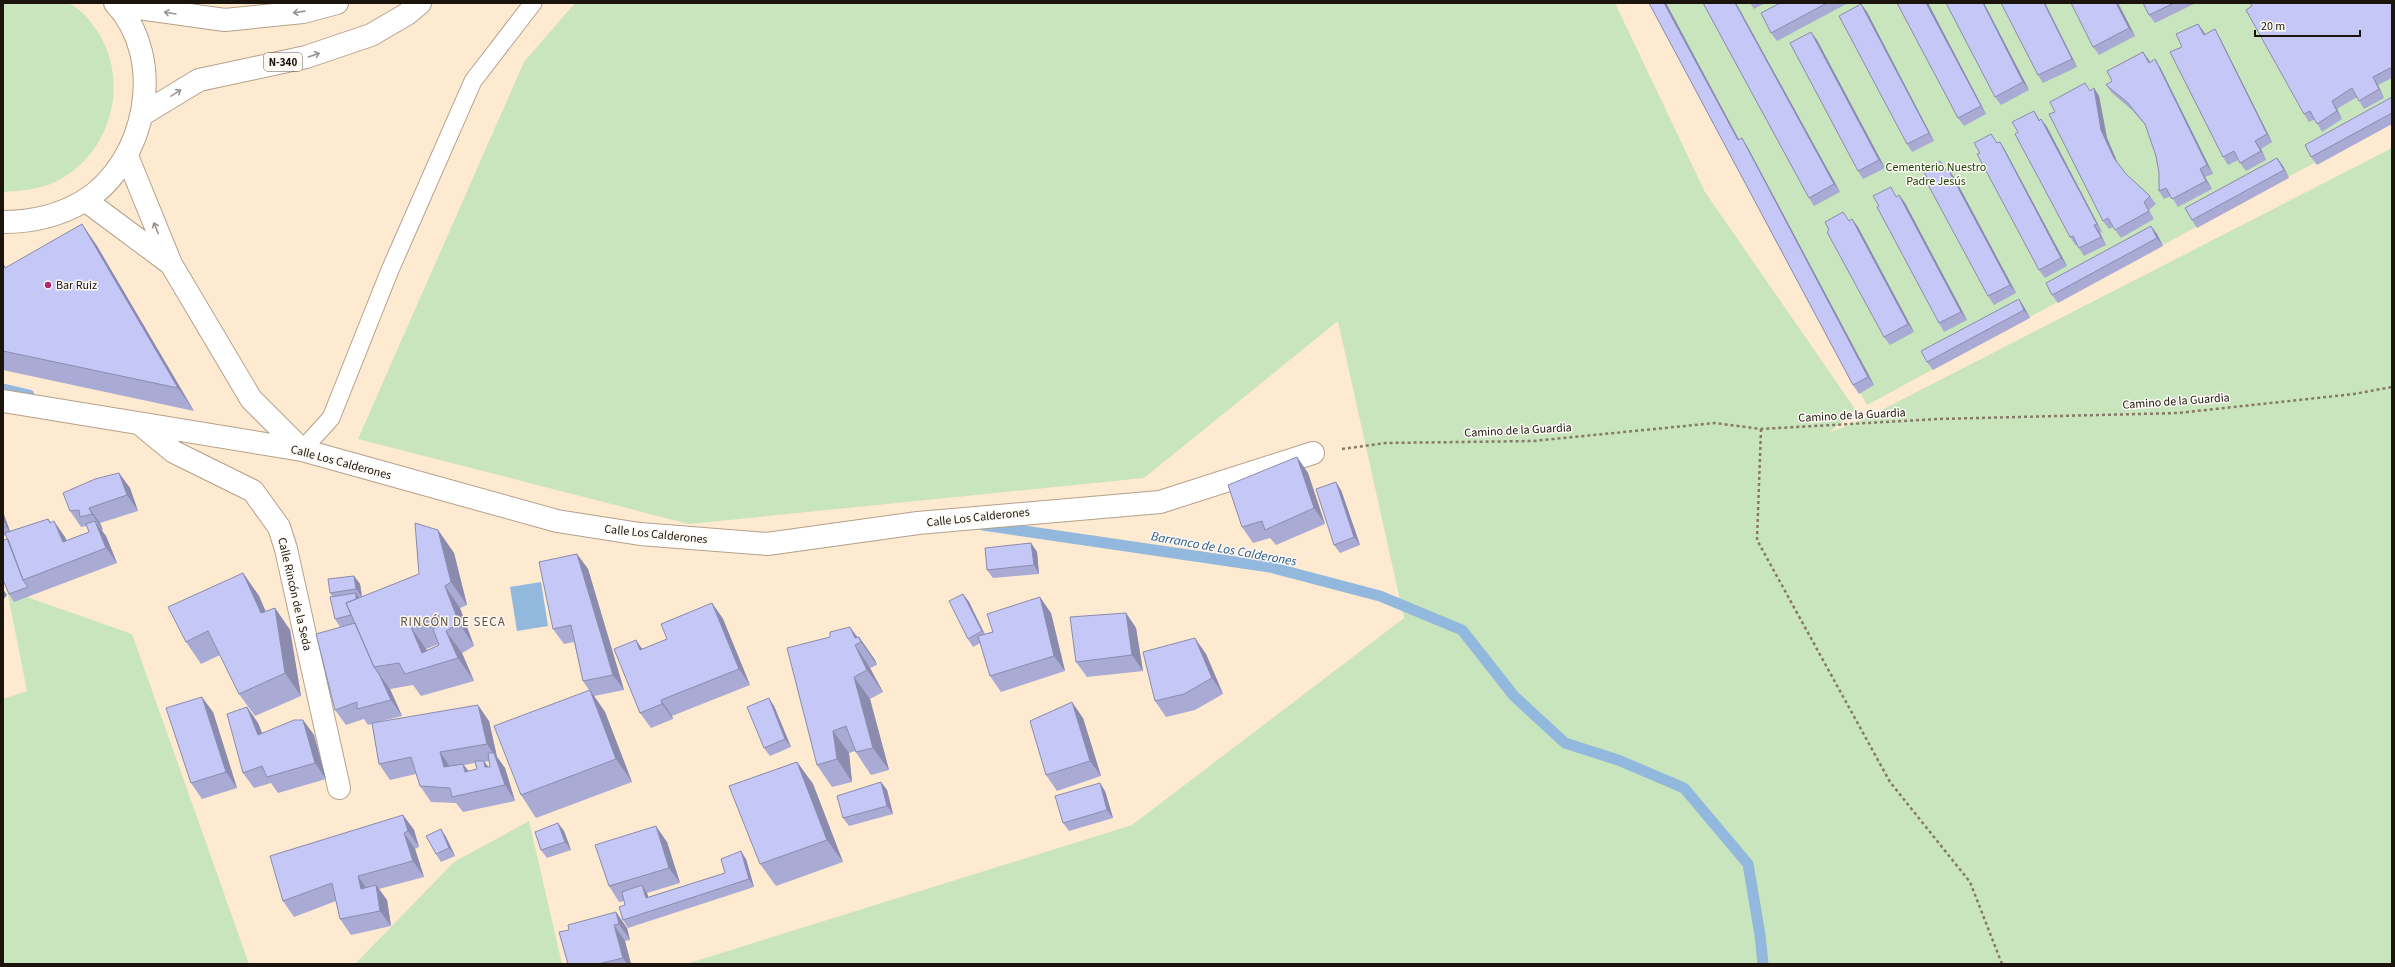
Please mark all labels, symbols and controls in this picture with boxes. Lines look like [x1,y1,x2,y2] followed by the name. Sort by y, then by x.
[293,8,306,16] one-way arrow
[164,9,177,17] one-way arrow
[2255,12,2360,38] scale bar
[2261,18,2285,35] text: 20 m
[307,50,319,58] one-way arrow
[264,53,302,71] road number: N-340
[170,89,182,97] one-way arrow
[1886,159,1986,190] park label: Cementerio Nuestro Padre Jesús
[152,222,159,234] one-way arrow
[56,277,97,294] place label: Bar Ruiz
[43,280,53,290] marker: Bar Ruiz
[2122,389,2230,414] street label: Camino de la Guardia
[1798,404,1906,427] street label: Camino de la Guardia
[1464,419,1572,442] street label: Camino de la Guardia
[289,441,393,484] street label: Calle Los Calderones
[926,504,1030,531] street label: Calle Los Calderones
[604,521,708,548] street label: Calle Los Calderones
[1150,527,1298,571] water label: Barranco de Los Calderones
[273,536,316,653] street label: Calle Rincón de la Seda
[400,613,506,631] district label: RINCÓN DE SECA

